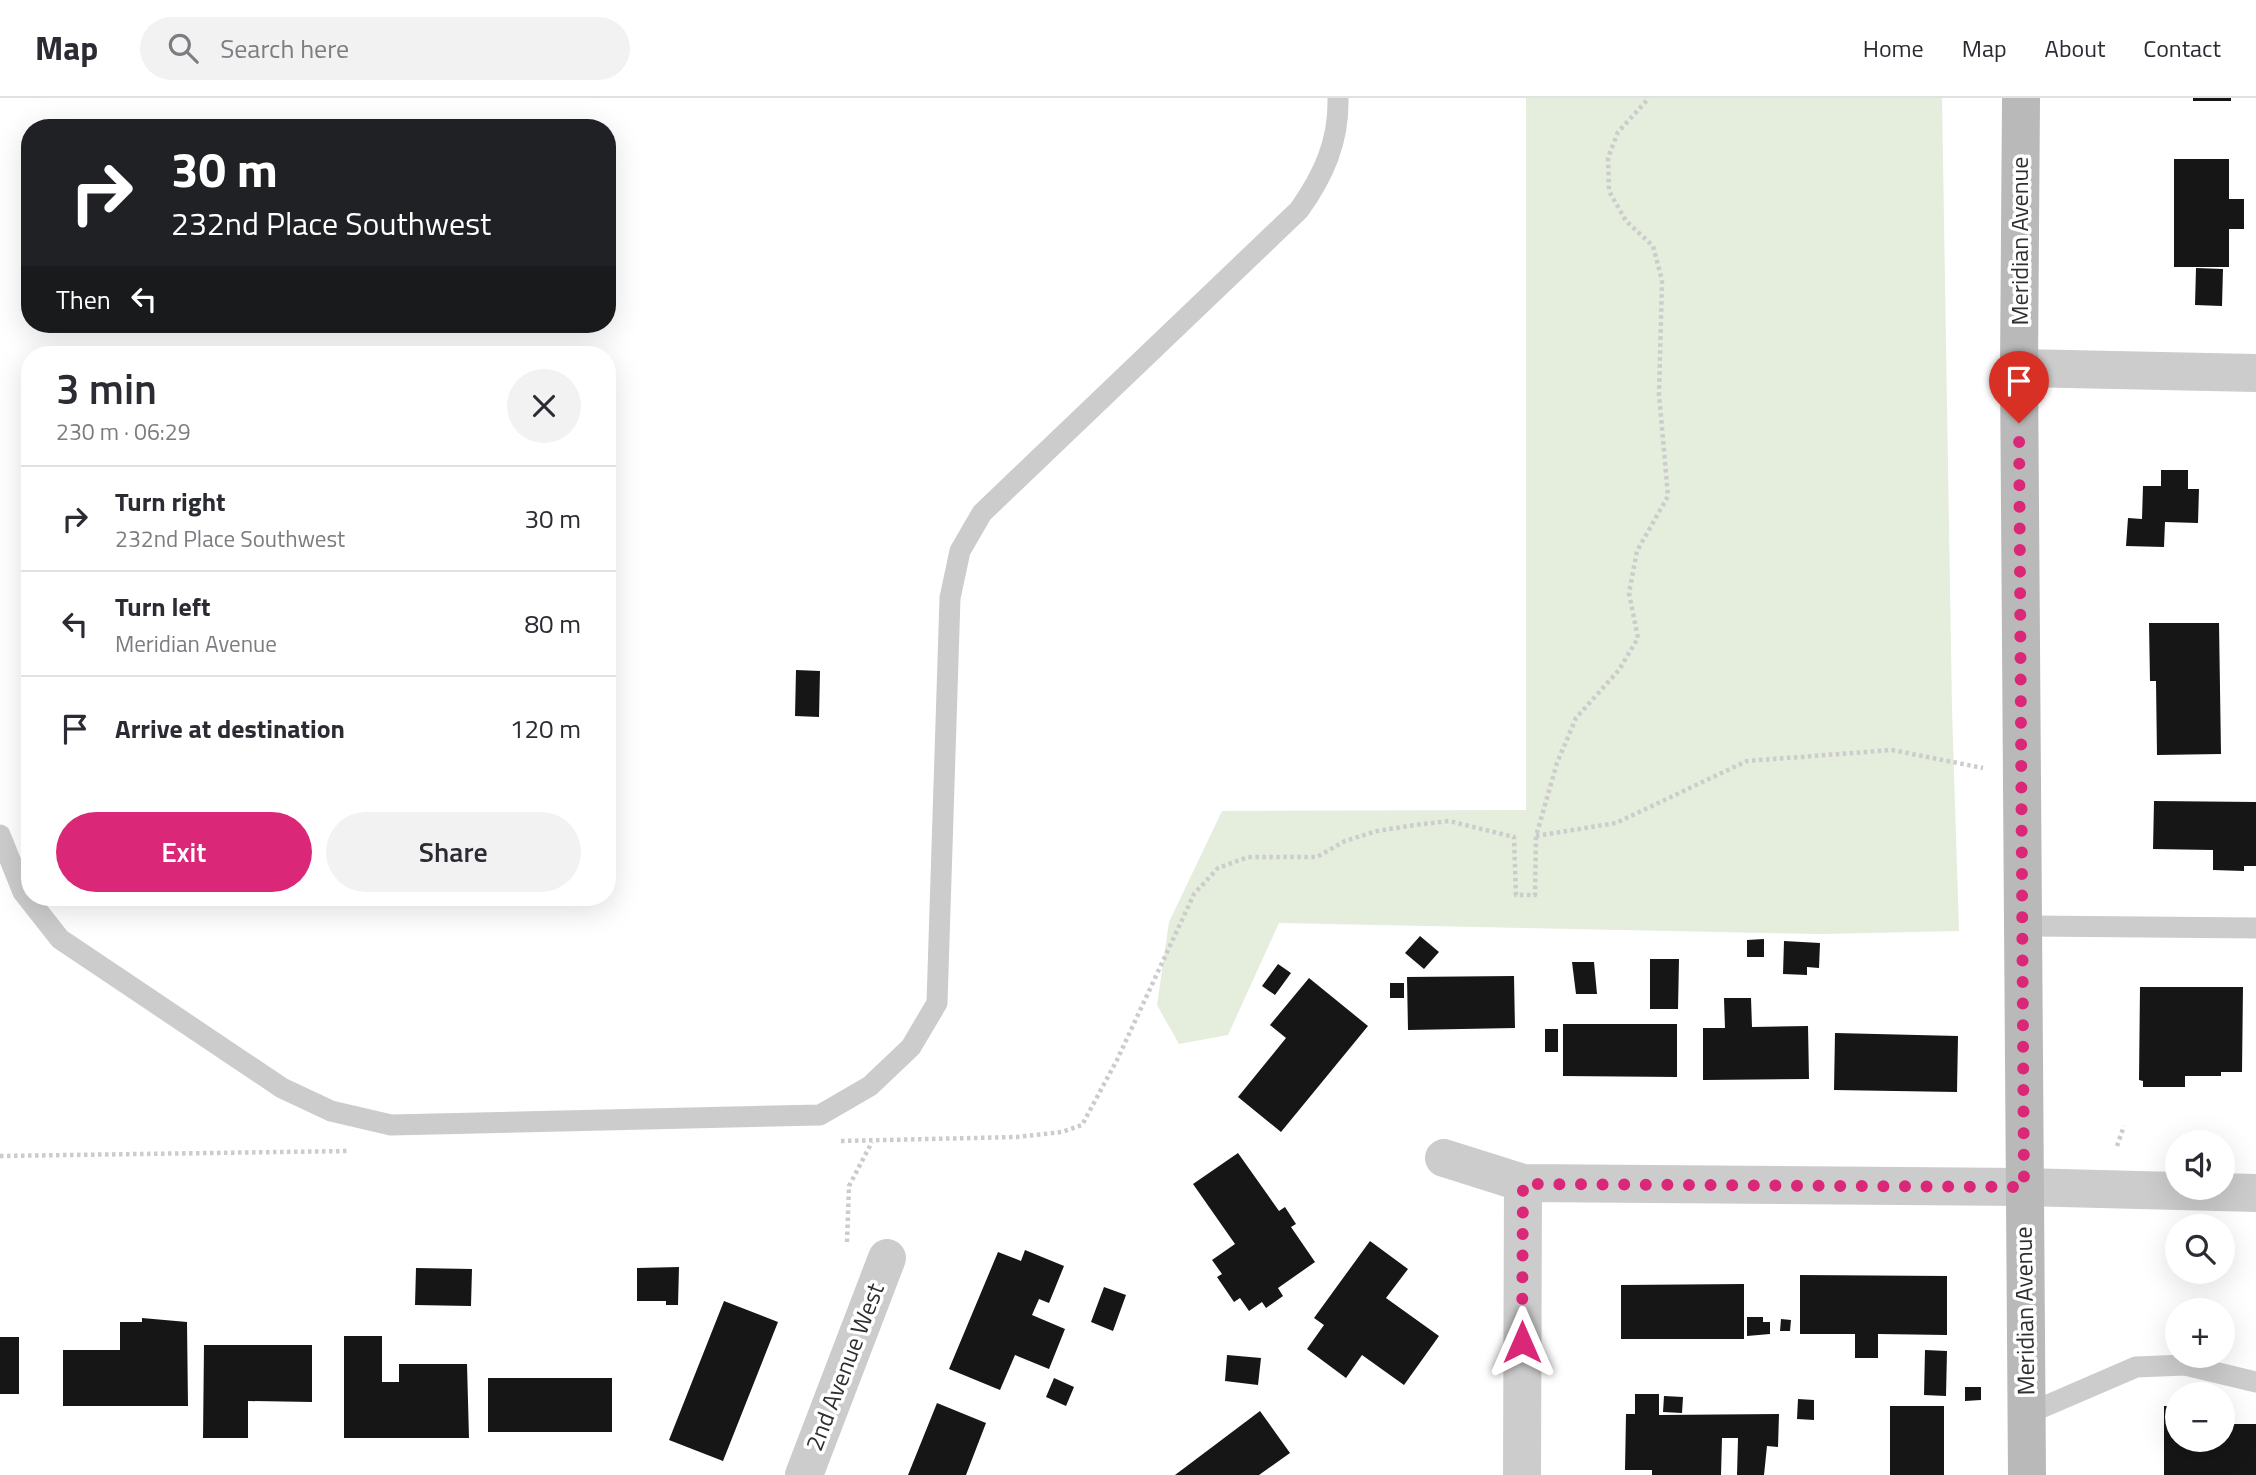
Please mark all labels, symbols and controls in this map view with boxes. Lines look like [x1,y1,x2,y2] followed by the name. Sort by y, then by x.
[140,17,630,80] search box
[35,23,98,73] text: Map
[164,29,202,67] icon: search
[220,29,349,68] text: Search here
[1863,30,1924,66] text: Home
[1962,30,2007,66] text: Map
[2045,30,2105,66] text: About
[2143,30,2221,66] text: Contact
[171,131,278,206] text: 30 m
[56,147,147,238] icon: right
[2001,157,2037,325] street label: Meridian Avenue
[171,199,491,247] text: 232nd Place Southwest
[56,280,111,319] text: Then
[125,280,163,318] icon: left
[1989,351,2049,423] pin
[56,356,157,420] text: 3 min
[2000,362,2038,400] icon: arrive
[507,369,581,443] button: close
[56,414,191,449] text: 230 m · 06:29
[115,482,226,521] text: Turn right
[524,499,581,538] text: 30 m
[56,500,94,538] icon: right
[115,521,345,556] text: 232nd Place Southwest
[115,587,210,626] text: Turn left
[524,604,581,643] text: 80 m
[56,605,94,643] icon: left
[115,626,277,661] text: Meridian Avenue
[115,709,345,748] text: Arrive at destination
[510,709,581,748] text: 120 m
[56,710,94,748] icon: arrive
[56,812,312,892] button: Exit
[326,812,581,892] button: Share
[2165,1130,2235,1452] map controls
[2165,1130,2235,1200] button: sound
[2165,1214,2235,1284] button: search
[2005,1226,2043,1396] street label: Meridian Avenue
[796,1277,893,1456] street label: 2nd Avenue West
[2165,1298,2235,1368] button: +
[1485,1305,1559,1379] position arrow
[2165,1382,2235,1452] button: −

